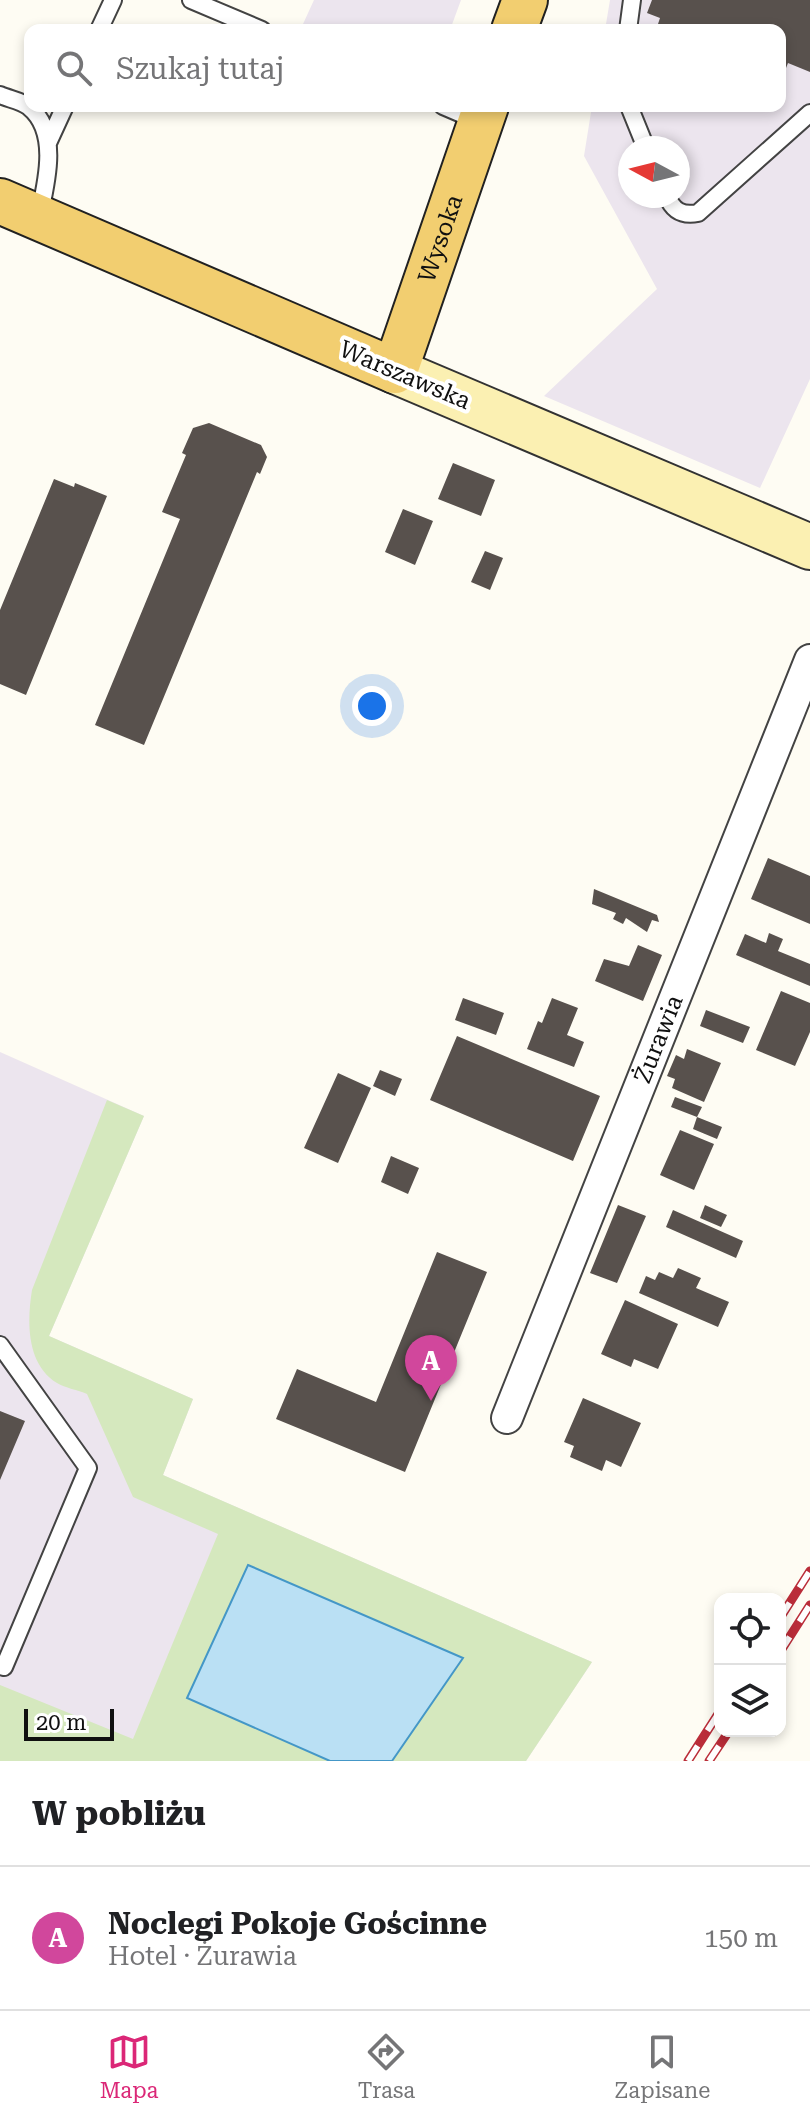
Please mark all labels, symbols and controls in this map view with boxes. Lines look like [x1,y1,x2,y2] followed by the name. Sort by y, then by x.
[24,24,786,112] search box
[52,46,96,90] icon: search
[116,51,284,86] text: Szukaj tutaj
[618,136,690,208] north arrow
[412,191,469,286] street label: Wysoka
[335,335,475,415] street label: Warszawska
[352,686,392,726] your location
[627,991,689,1087] street label: Żurawia
[405,1335,457,1401] pin: A
[714,1593,786,1737] map controls
[714,1593,786,1665] button: locate
[714,1665,786,1737] button: layers
[24,1705,114,1741] scale bar
[36,1710,86,1735] text: 20 m
[32,1793,206,1833] text: W pobliżu
[108,1906,487,1941] text: Noclegi Pokoje Gościnne
[49,1923,67,1953] text: A
[704,1923,778,1953] text: 150 m
[108,1941,297,1971] text: Hotel · Żurawia
[100,2030,158,2103] tab: Mapa
[358,2030,415,2103] tab: Trasa
[614,2030,710,2103] tab: Zapisane

